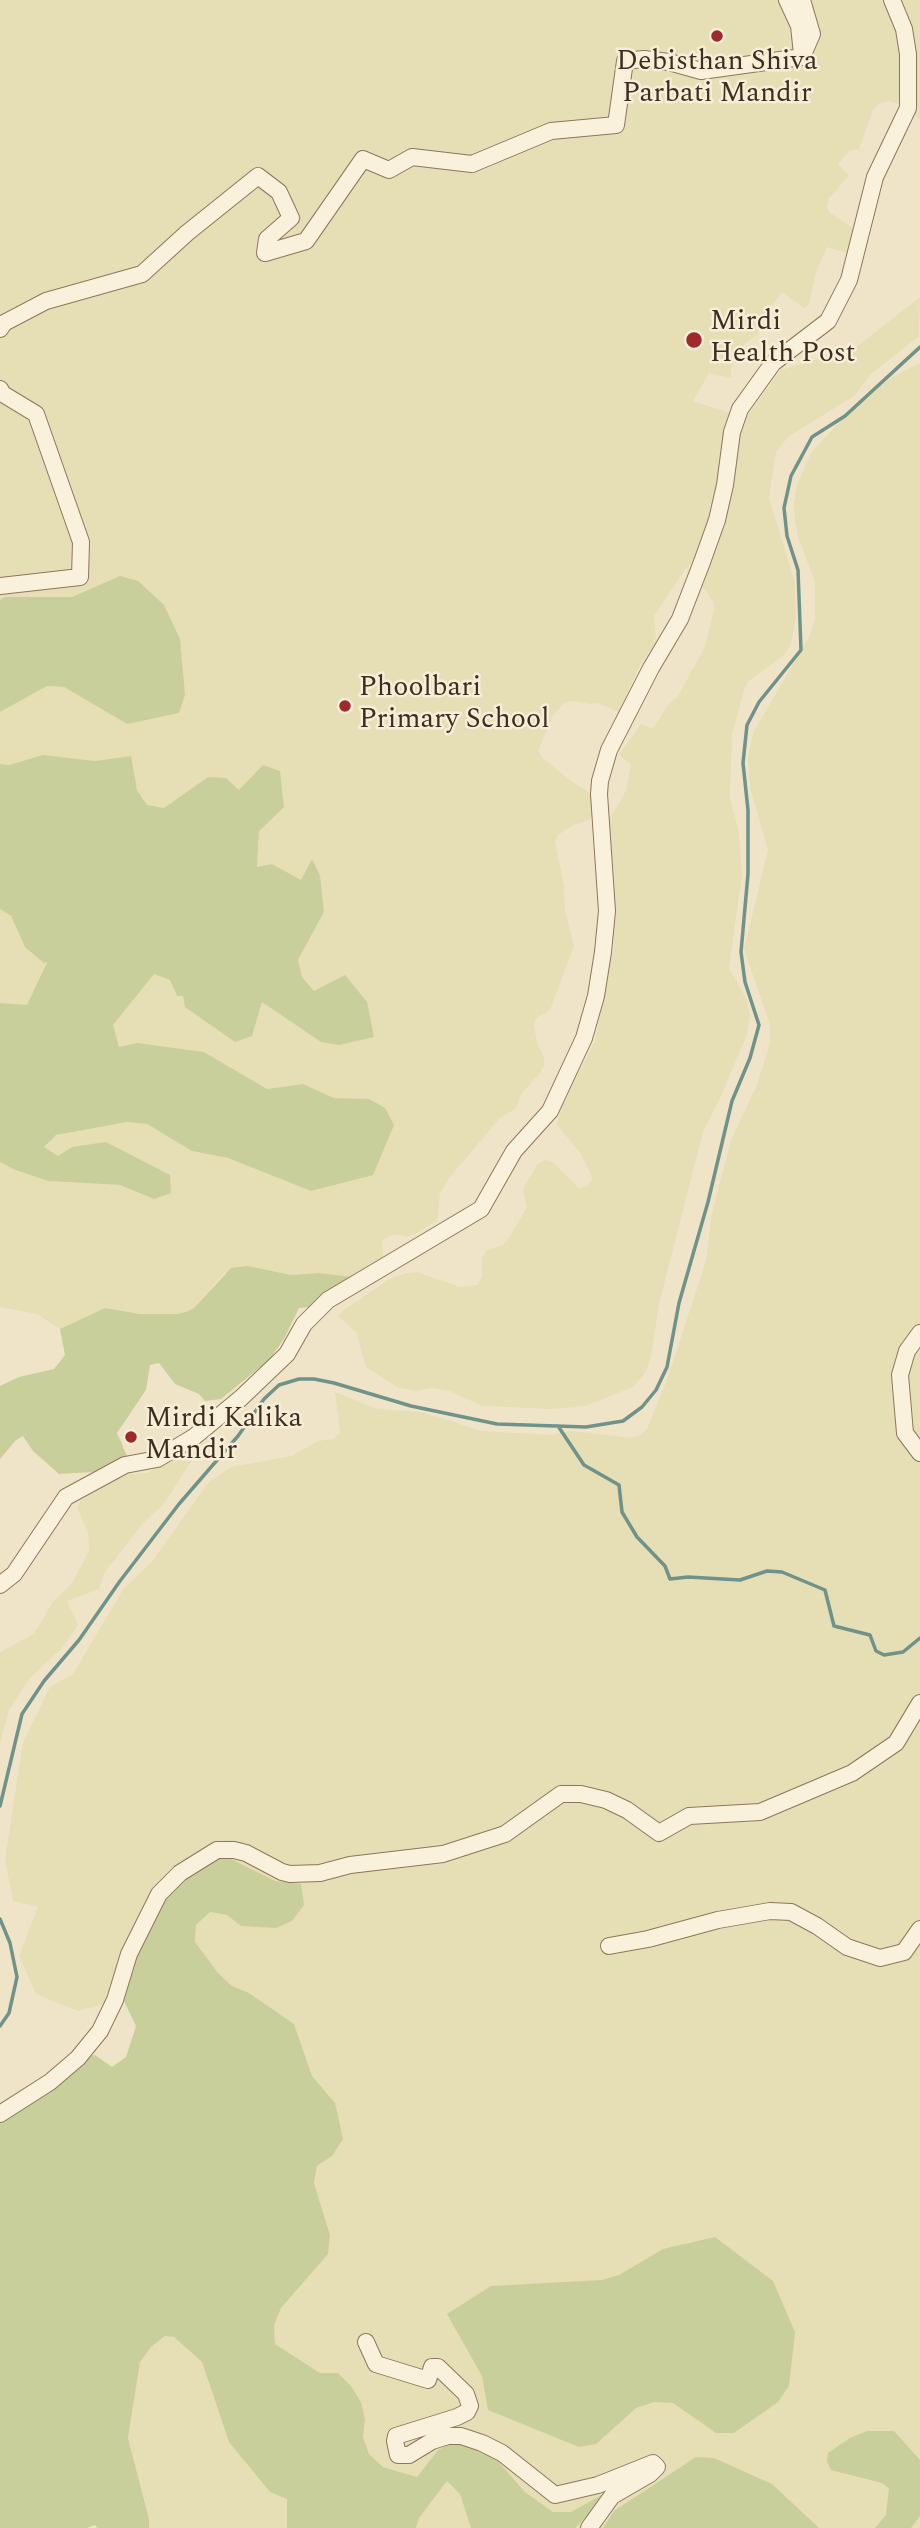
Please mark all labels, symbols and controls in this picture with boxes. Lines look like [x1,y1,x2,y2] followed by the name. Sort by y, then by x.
[709,28,725,44] marker: Debisthan Shiva Parbati Mandir
[616,47,818,113] place label: Debisthan Shiva Parbati Mandir
[710,307,856,373] place label: Mirdi Health Post
[684,330,704,350] marker: Mirdi Health Post
[359,673,549,739] place label: Phoolbari Primary School
[337,698,353,714] marker: Phoolbari Primary School
[145,1404,302,1470] place label: Mirdi Kalika Mandir
[123,1429,139,1445] marker: Mirdi Kalika Mandir

